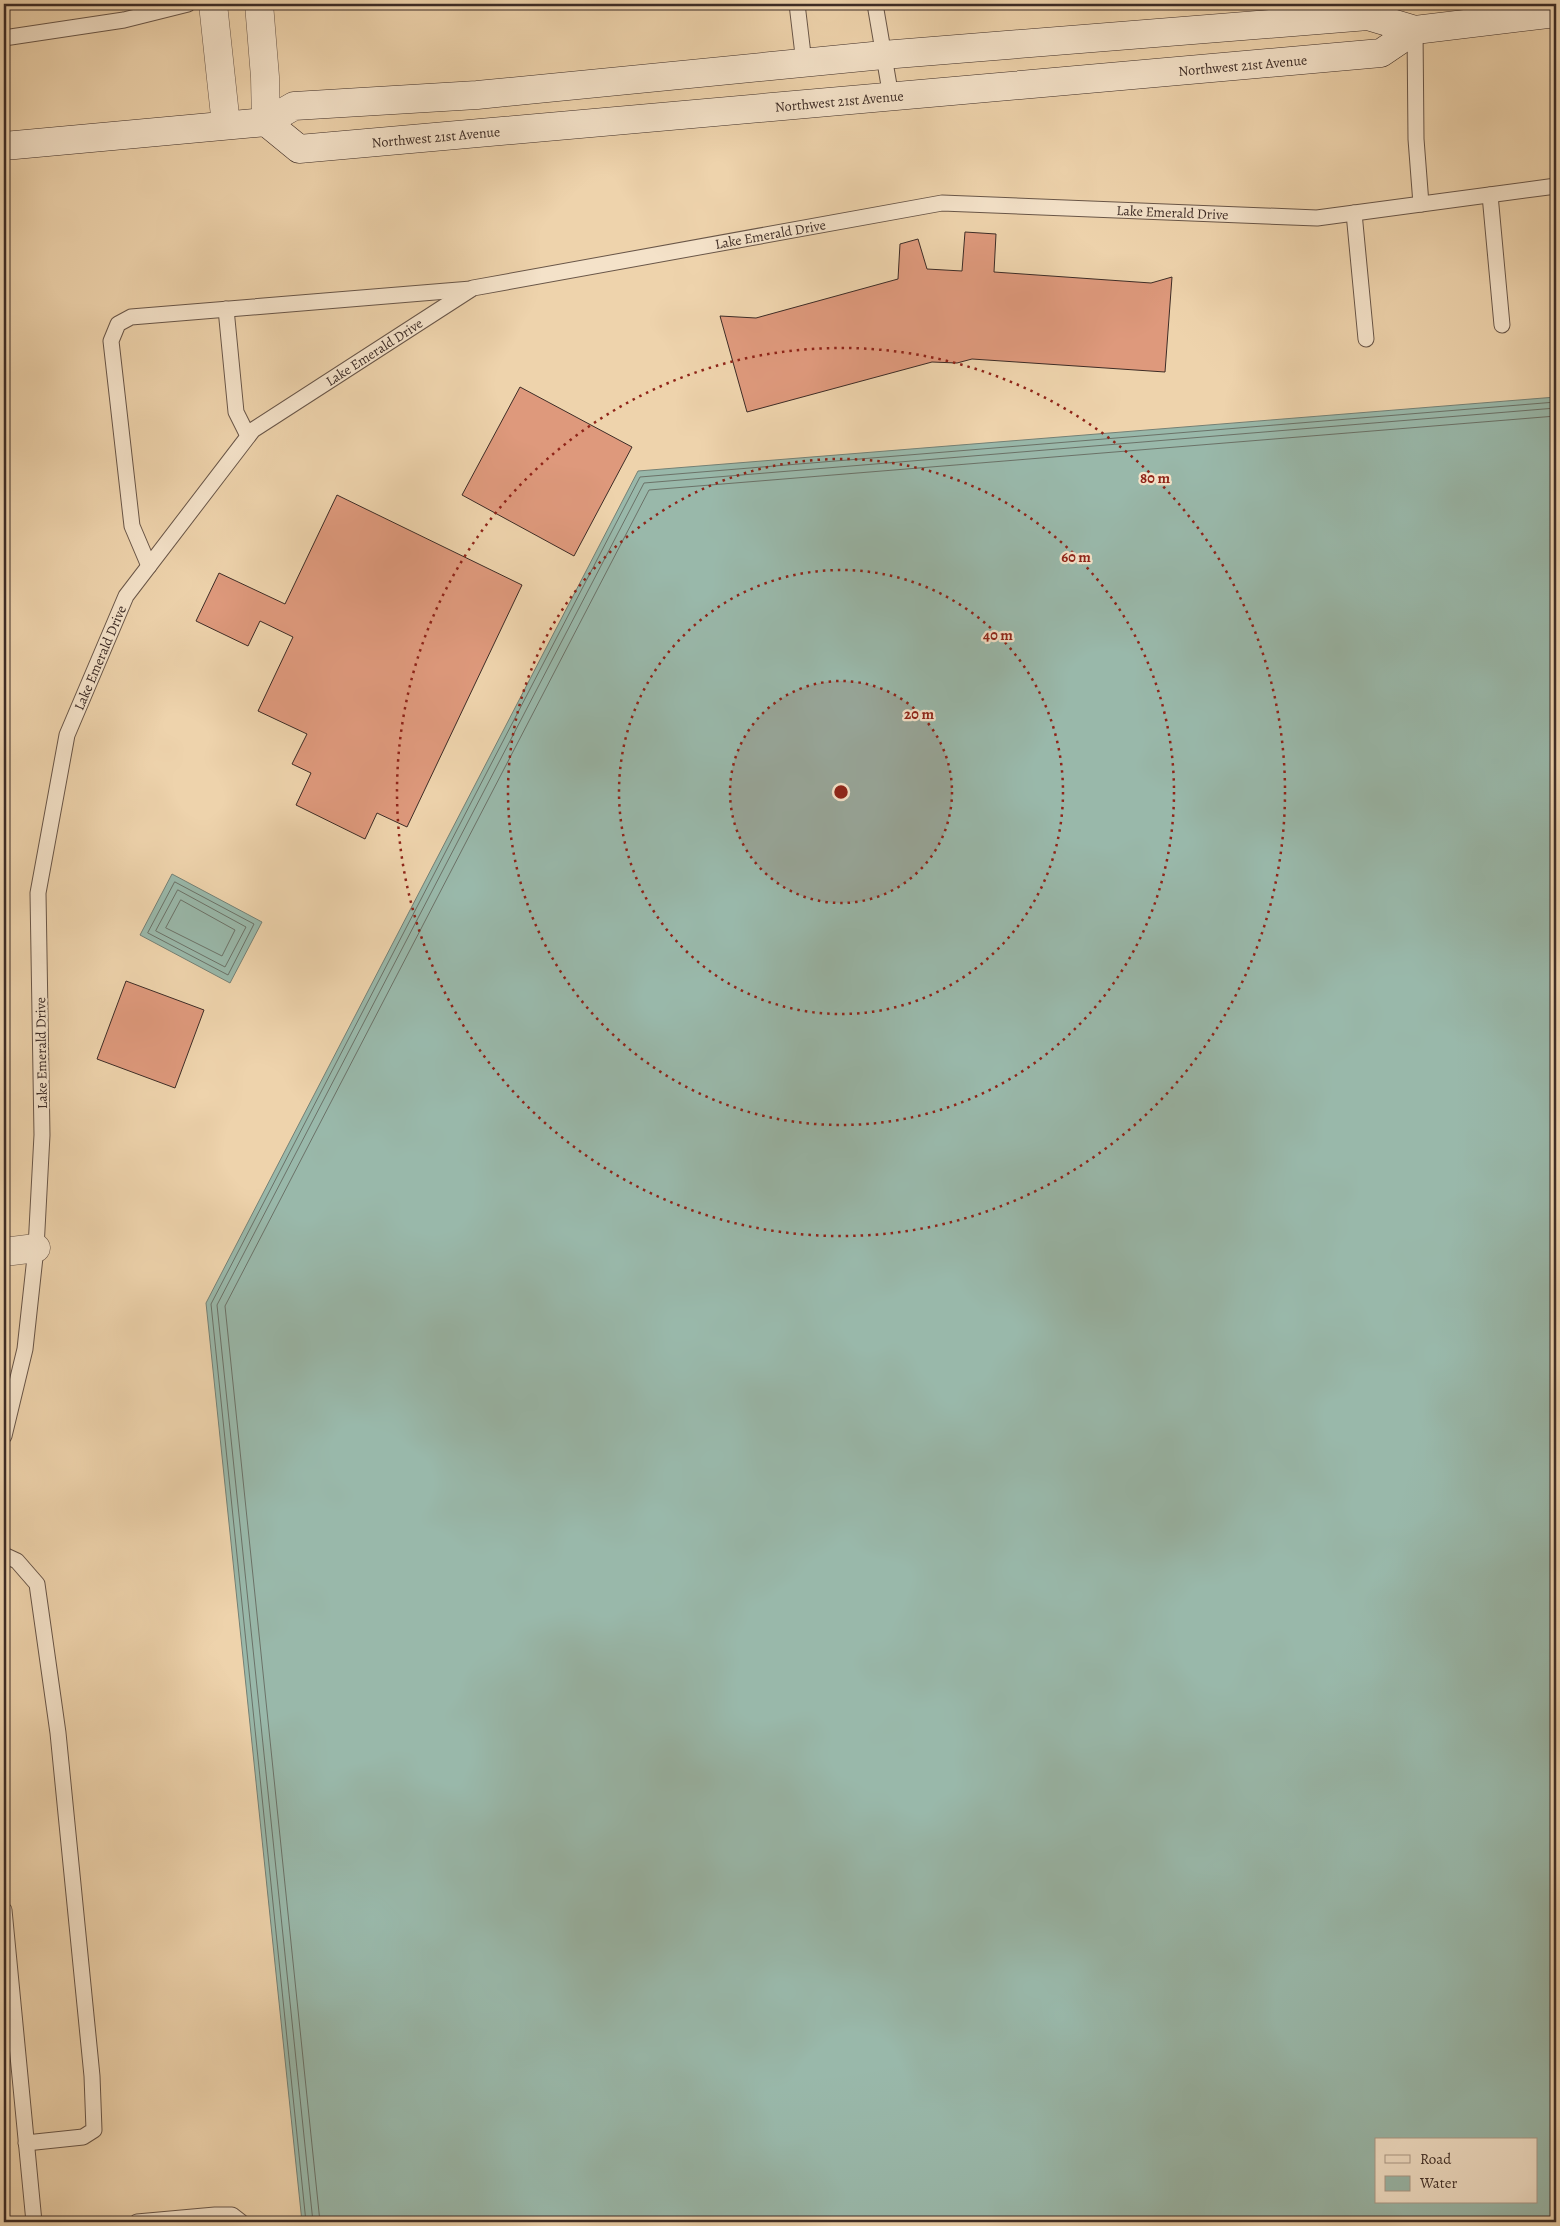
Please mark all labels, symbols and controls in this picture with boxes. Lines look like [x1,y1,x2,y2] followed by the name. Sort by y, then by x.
[1177,51,1308,81] street label: Northwest 21st Avenue
[774,86,904,117] street label: Northwest 21st Avenue
[371,122,501,153] street label: Northwest 21st Avenue
[1116,201,1229,224] street label: Lake Emerald Drive
[714,215,827,254] street label: Lake Emerald Drive
[322,314,427,391] street label: Lake Emerald Drive
[1140,468,1170,488] text: 80 m
[1061,547,1091,567] text: 60 m
[70,602,131,713] street label: Lake Emerald Drive
[983,625,1013,645] text: 40 m
[904,704,934,724] text: 20 m
[832,783,850,801] centre of rings
[31,997,52,1109] street label: Lake Emerald Drive
[1375,2138,1538,2204] legend
[1420,2149,1452,2169] text: Road
[1419,2173,1457,2193] text: Water

